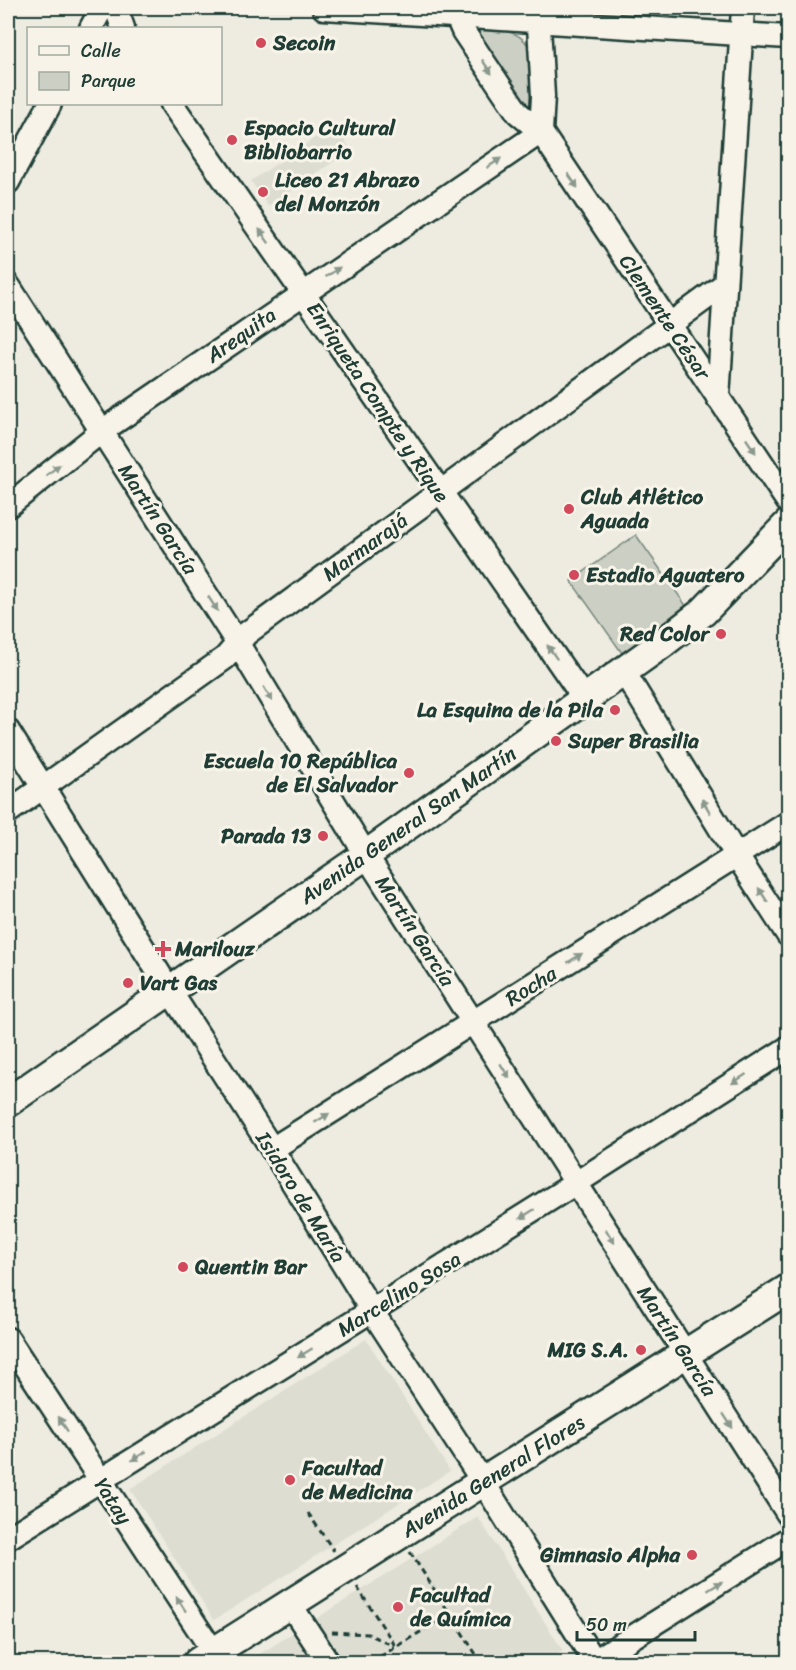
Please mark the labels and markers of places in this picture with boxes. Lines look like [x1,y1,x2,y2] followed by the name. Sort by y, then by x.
[272,24,336,62] place label: Secoin
[254,36,268,50] marker: Secoin
[244,109,396,171] place label: Espacio Cultural Bibliobarrio
[225,133,239,147] marker: Espacio Cultural Bibliobarrio
[275,161,420,223] place label: Liceo 21 Abrazo del Monzón
[256,185,270,199] marker: Liceo 21 Abrazo del Monzón
[580,478,703,540] place label: Club Atlético Aguada
[562,502,576,516] marker: Club Atlético Aguada
[586,556,745,594] place label: Estadio Aguatero
[567,568,581,582] marker: Estadio Aguatero
[619,615,710,653] place label: Red Color
[714,627,728,641] marker: Red Color
[417,691,604,729] place label: La Esquina de la Pila
[608,703,622,717] marker: La Esquina de la Pila
[567,722,699,760] place label: Super Brasilia
[549,734,563,748] marker: Super Brasilia
[204,742,398,804] place label: Escuela 10 República de El Salvador
[402,766,416,780] marker: Escuela 10 República de El Salvador
[221,817,311,855] place label: Parada 13
[316,829,330,843] marker: Parada 13
[174,930,256,968] place label: Marilouz
[156,942,170,956] marker: Marilouz
[140,964,217,1002] place label: Vart Gas
[121,976,135,990] marker: Vart Gas
[195,1248,309,1286] place label: Quentin Bar
[176,1260,190,1274] marker: Quentin Bar
[546,1331,629,1369] place label: MIG S.A.
[634,1343,648,1357] marker: MIG S.A.
[301,1449,414,1511] place label: Facultad de Medicina
[283,1473,297,1487] marker: Facultad de Medicina
[539,1536,681,1574] place label: Gimnasio Alpha
[685,1548,699,1562] marker: Gimnasio Alpha
[409,1576,511,1638] place label: Facultad de Química
[391,1600,405,1614] marker: Facultad de Química

